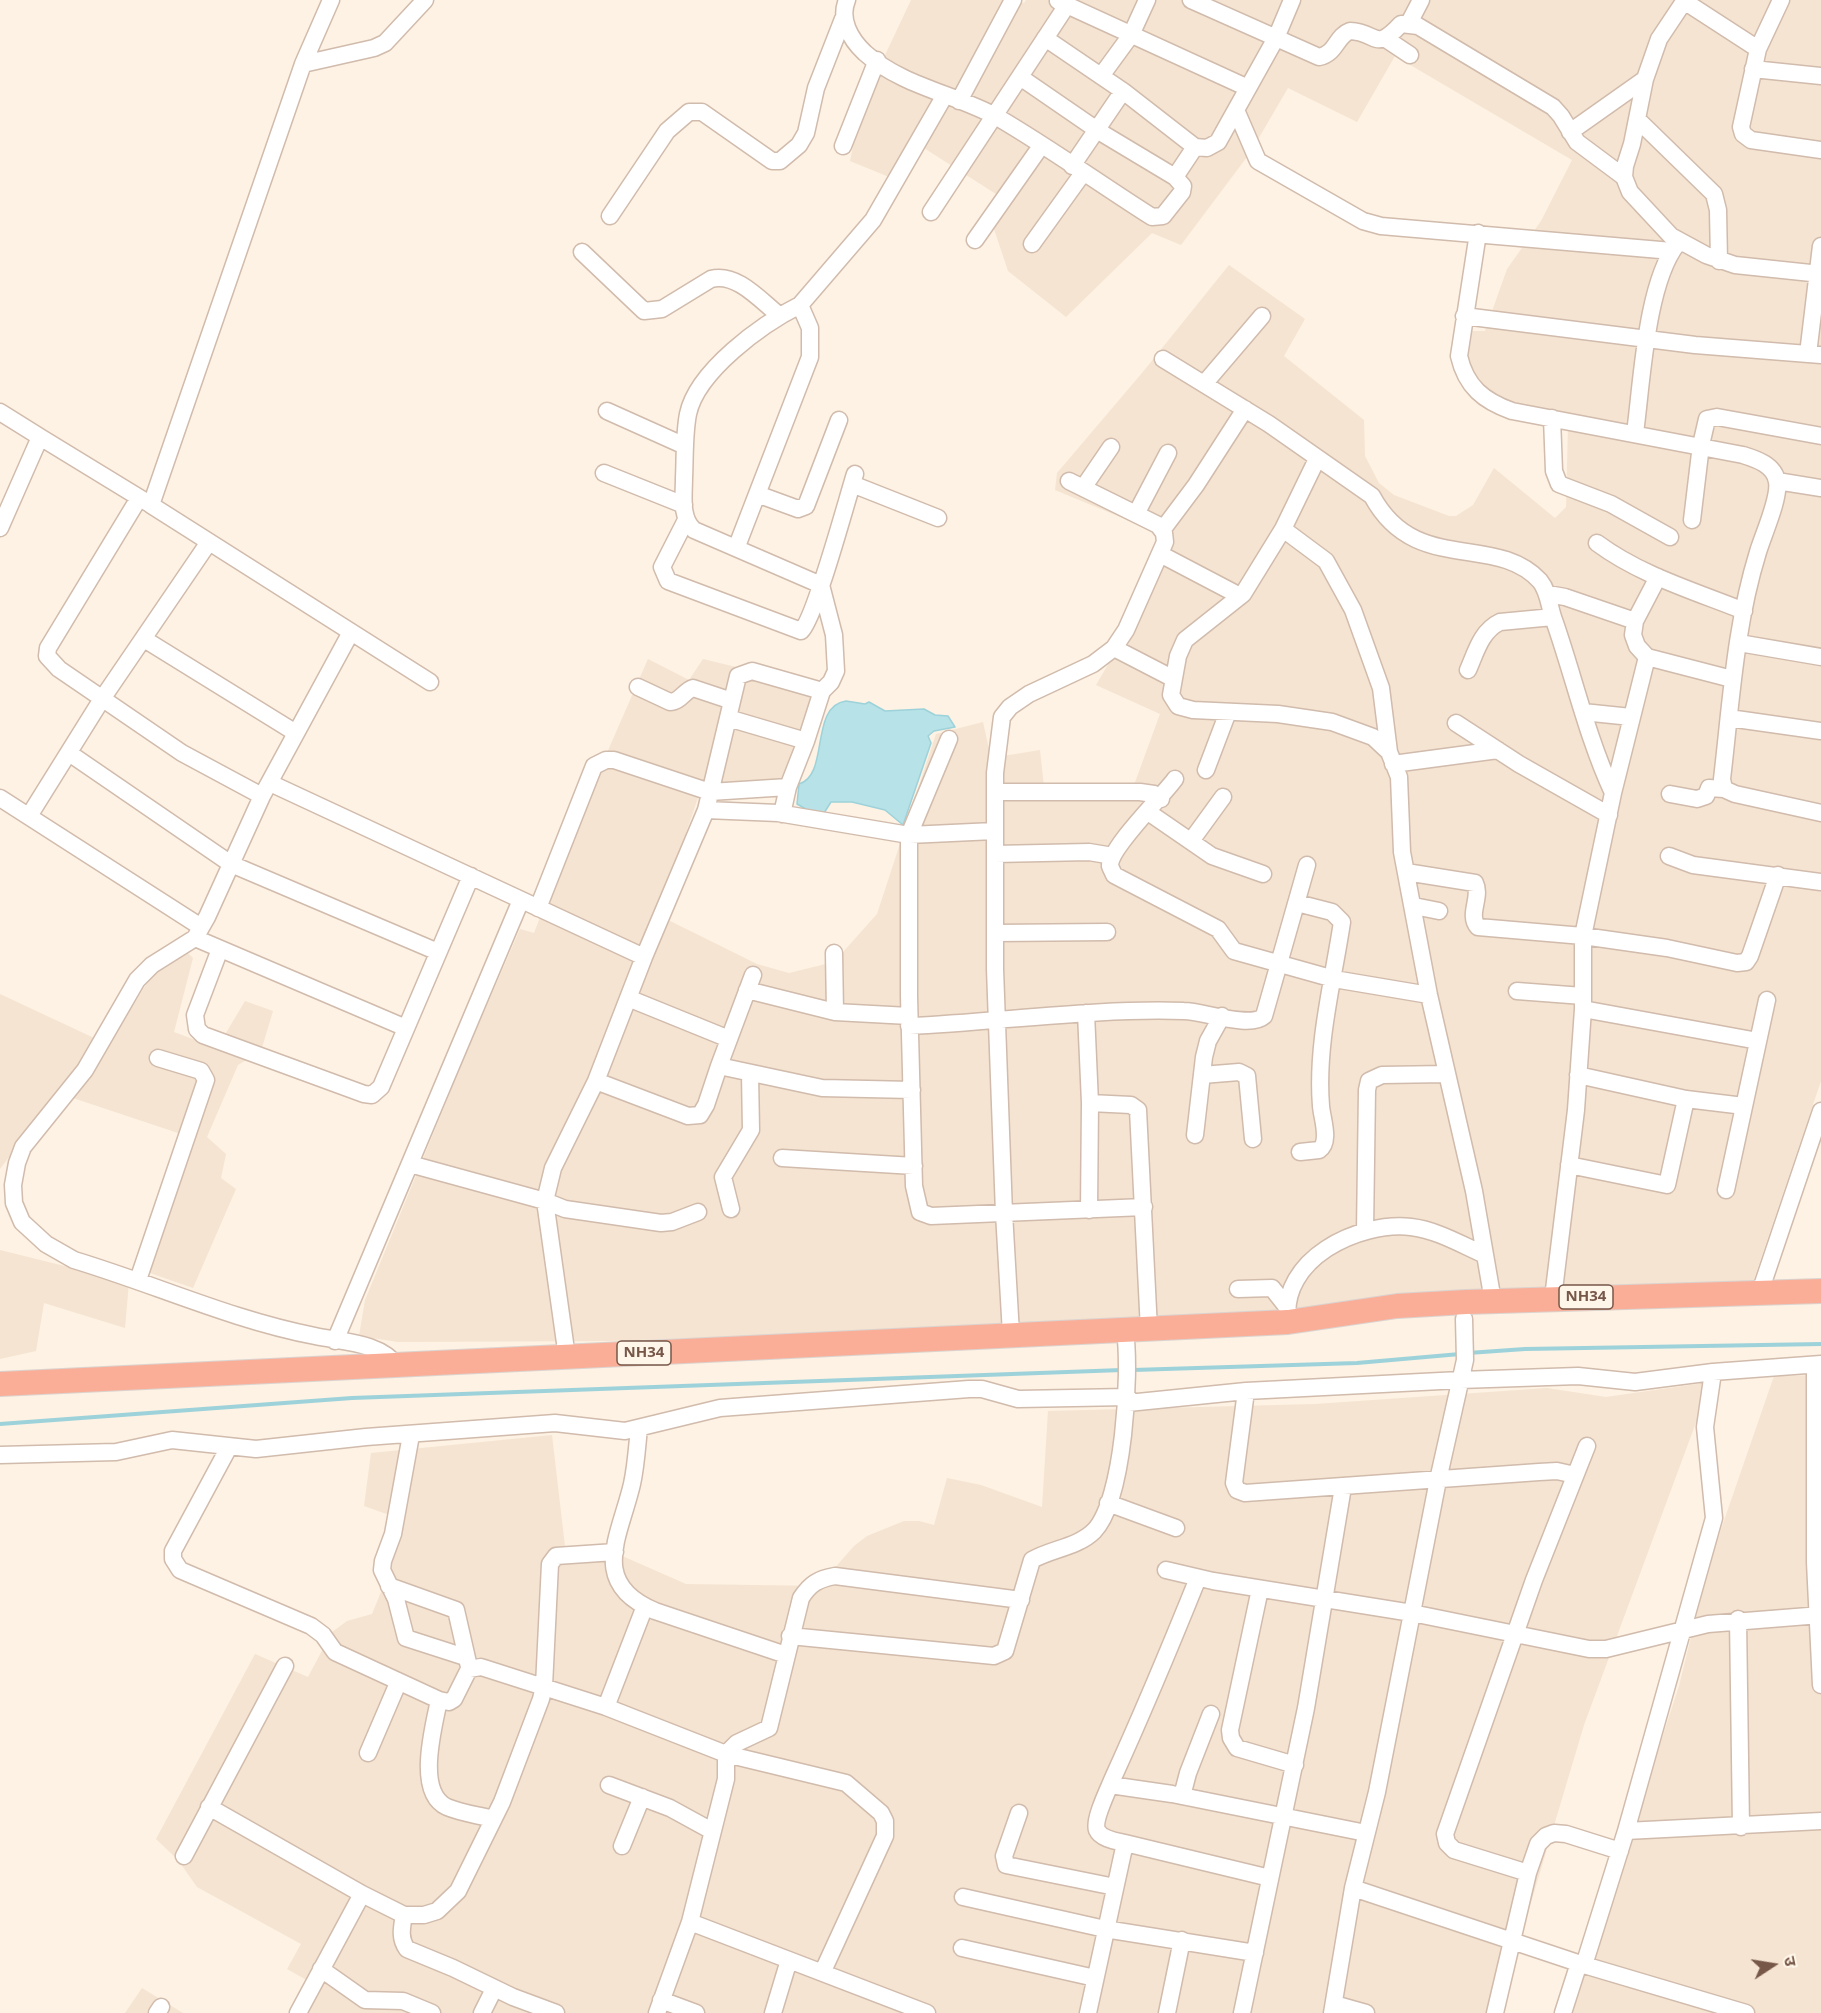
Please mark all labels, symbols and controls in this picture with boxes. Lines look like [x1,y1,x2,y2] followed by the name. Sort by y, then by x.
[1559,1285,1613,1309] road number: NH34
[617,1341,671,1365] road number: NH34
[1743,1935,1803,1995] north arrow
[1779,1954,1802,1968] text: उ

